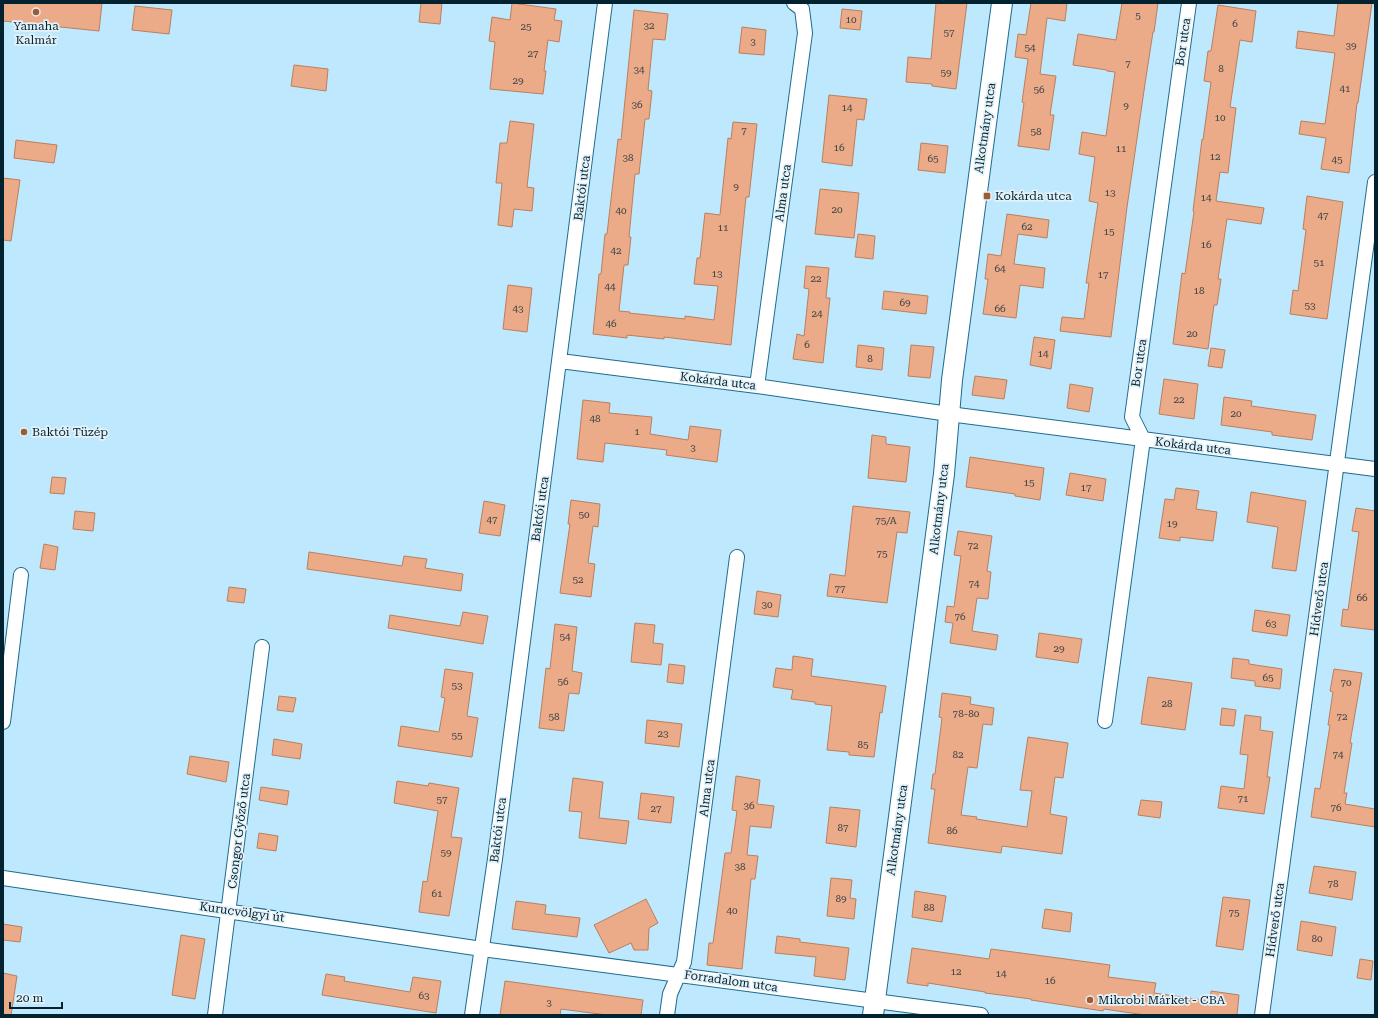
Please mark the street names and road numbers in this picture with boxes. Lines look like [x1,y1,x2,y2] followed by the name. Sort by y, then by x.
[1173,17,1193,67] street label: Bor utca
[972,81,998,174] street label: Alkotmány utca
[571,154,593,221] street label: Baktói utca
[772,163,794,223] street label: Alma utca
[1129,338,1149,388] street label: Bor utca
[679,369,757,393] street label: Kokárda utca
[1154,434,1232,458] street label: Kokárda utca
[926,462,952,555] street label: Alkotmány utca
[528,475,552,543] street label: Baktói utca
[1307,560,1331,637] street label: Hídverő utca
[697,758,718,818] street label: Alma utca
[225,772,253,890] street label: Csongor Győző utca
[884,783,910,876] street label: Alkotmány utca
[487,796,509,863] street label: Baktói utca
[1263,881,1287,958] street label: Hídverő utca
[199,899,286,925] street label: Kurucvölgyi út
[683,967,779,995] street label: Forradalom utca

